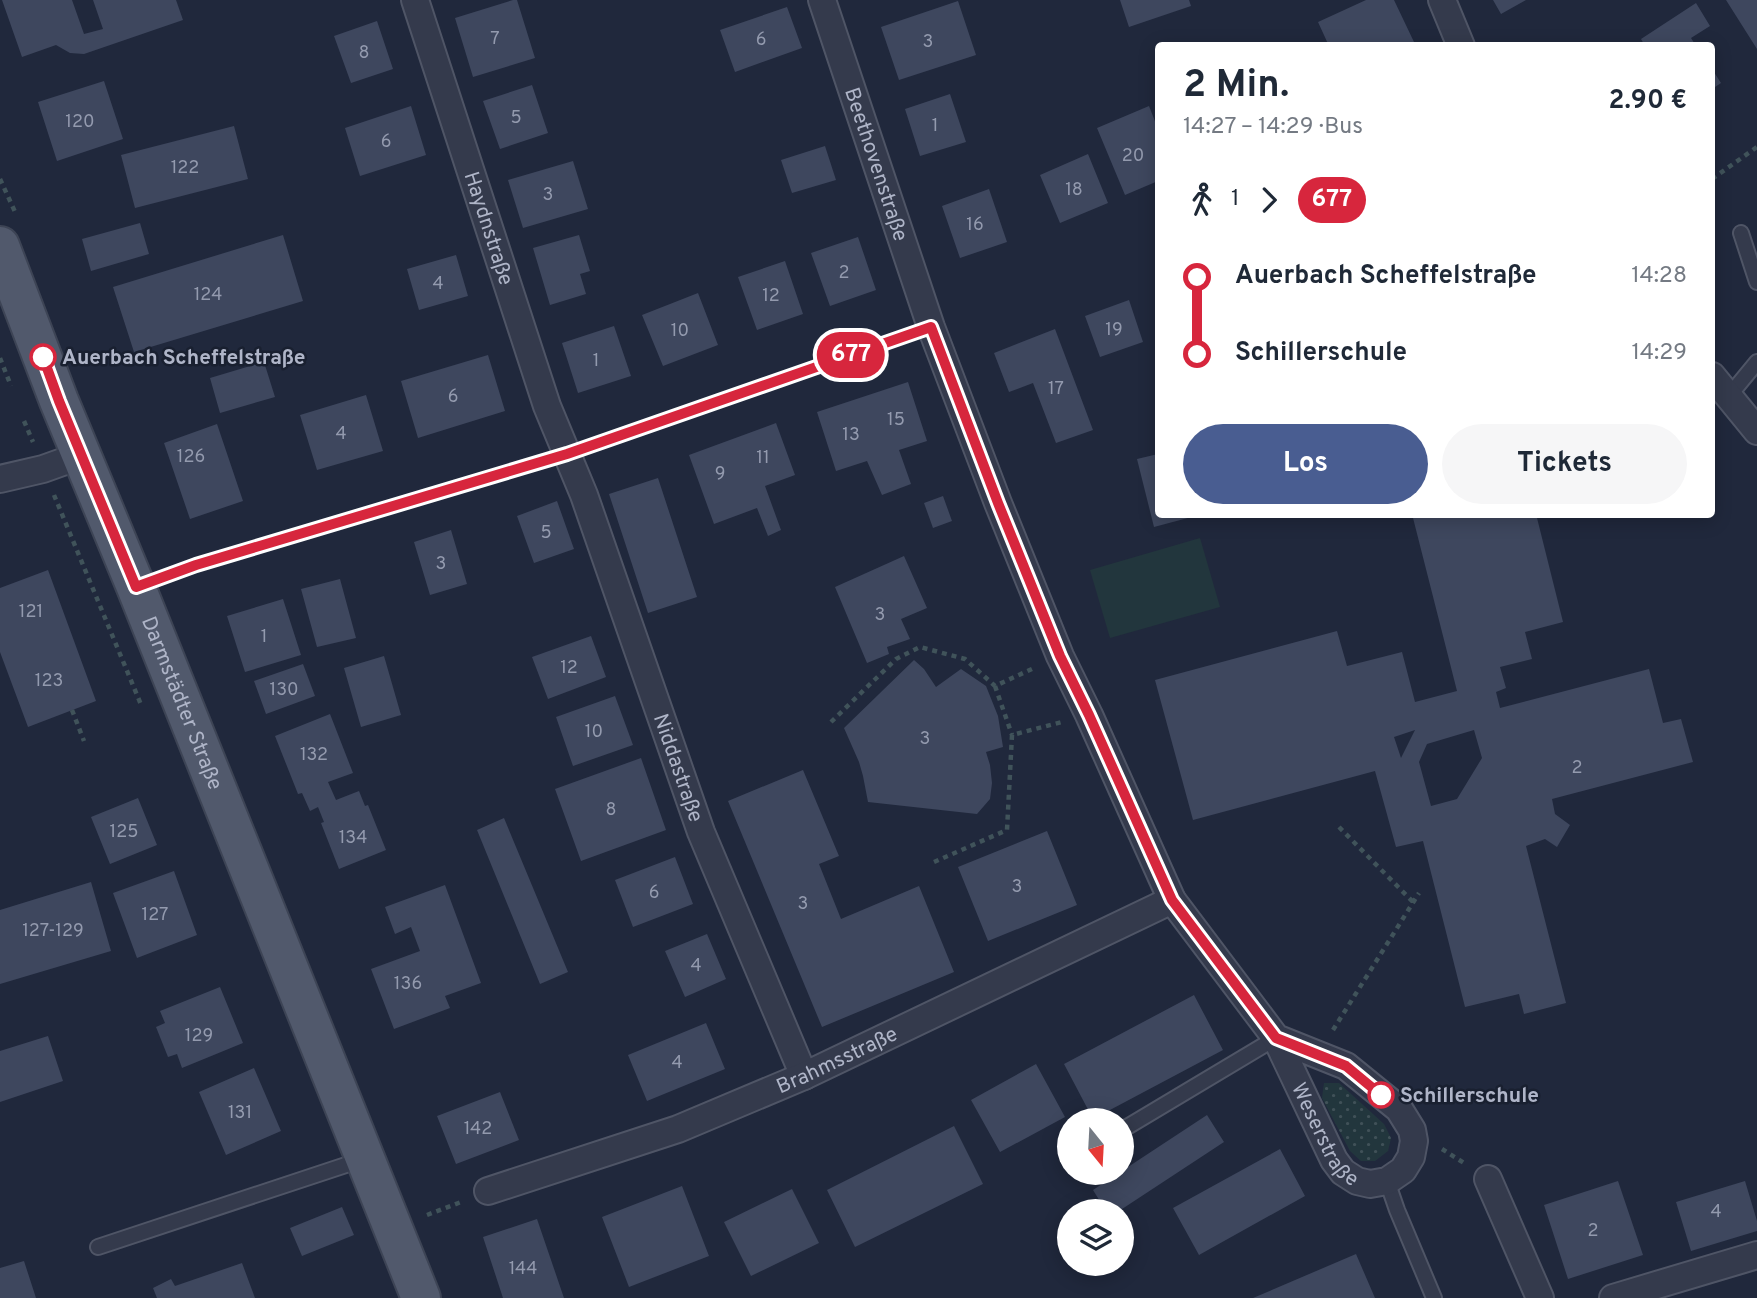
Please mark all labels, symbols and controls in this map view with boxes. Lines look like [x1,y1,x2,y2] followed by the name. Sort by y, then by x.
[490,28,500,51] house number: 7
[756,29,766,52] house number: 6
[923,31,933,54] house number: 3
[359,42,370,65] house number: 8
[1183,62,1289,111] text: 2 Min.
[837,84,913,245] street label: Beethovenstraße
[1609,85,1687,118] text: 2.90 €
[510,107,522,130] house number: 5
[65,111,95,134] house number: 120
[1183,113,1363,142] text: 14:27 – 14:29 · Bus
[932,115,938,138] house number: 1
[381,131,391,154] house number: 6
[1122,145,1144,168] house number: 20
[171,157,199,180] house number: 122
[457,168,519,289] street label: Haydnstraße
[1065,179,1083,202] house number: 18
[1183,181,1221,219] icon: walk
[1250,181,1288,219] icon: forward
[543,184,553,207] house number: 3
[1231,185,1240,214] text: 1
[1312,185,1352,215] text: 677
[966,214,984,237] house number: 16
[1235,260,1536,293] text: Auerbach Scheffelstraße
[838,262,850,285] house number: 2
[1631,262,1687,291] text: 14:28
[432,273,444,296] house number: 4
[194,284,222,307] house number: 124
[762,285,780,308] house number: 12
[1105,319,1123,342] house number: 19
[671,320,689,343] house number: 10
[811,332,891,378] line badge: 677
[1235,337,1407,370] text: Schillerschule
[1632,339,1687,368] text: 14:29
[831,340,871,370] text: 677
[30,344,56,370] marker: Auerbach Scheffelstraße
[62,345,306,372] place label: Auerbach Scheffelstraße
[593,350,599,373] house number: 1
[1048,378,1064,401] house number: 17
[448,386,458,409] house number: 6
[887,409,905,432] house number: 15
[335,423,347,446] house number: 4
[842,424,860,447] house number: 13
[1183,424,1428,504] button: Los
[1442,424,1687,504] button: Tickets
[177,446,205,469] house number: 126
[756,447,770,470] house number: 11
[715,463,725,486] house number: 9
[540,522,552,545] house number: 5
[436,553,446,576] house number: 3
[19,601,43,624] house number: 121
[875,604,885,627] house number: 3
[134,613,228,794] street label: Darmstädter Straße
[261,626,267,649] house number: 1
[560,657,578,680] house number: 12
[35,670,63,693] house number: 123
[270,679,298,702] house number: 130
[646,710,709,826] street label: Niddastraße
[585,721,603,744] house number: 10
[920,728,930,751] house number: 3
[300,744,328,767] house number: 132
[1571,757,1583,780] house number: 2
[606,799,617,822] house number: 8
[110,821,138,844] house number: 125
[339,827,367,850] house number: 134
[1012,876,1022,899] house number: 3
[649,882,659,905] house number: 6
[798,893,808,916] house number: 3
[142,904,168,927] house number: 127
[22,920,84,943] house number: 127-129
[690,955,702,978] house number: 4
[394,973,422,996] house number: 136
[773,1021,902,1101] street label: Brahmsstraße
[185,1025,213,1048] house number: 129
[671,1052,683,1075] house number: 4
[1284,1079,1363,1194] street label: Weserstraße
[1368,1082,1394,1108] marker: Schillerschule
[1400,1083,1539,1110] place label: Schillerschule
[228,1102,252,1125] house number: 131
[1057,1108,1134,1185] north arrow
[1057,1108,1134,1276] map controls
[464,1118,492,1141] house number: 142
[1057,1199,1134,1276] button: layers
[1710,1201,1722,1224] house number: 4
[1587,1220,1599,1243] house number: 2
[509,1258,537,1281] house number: 144

